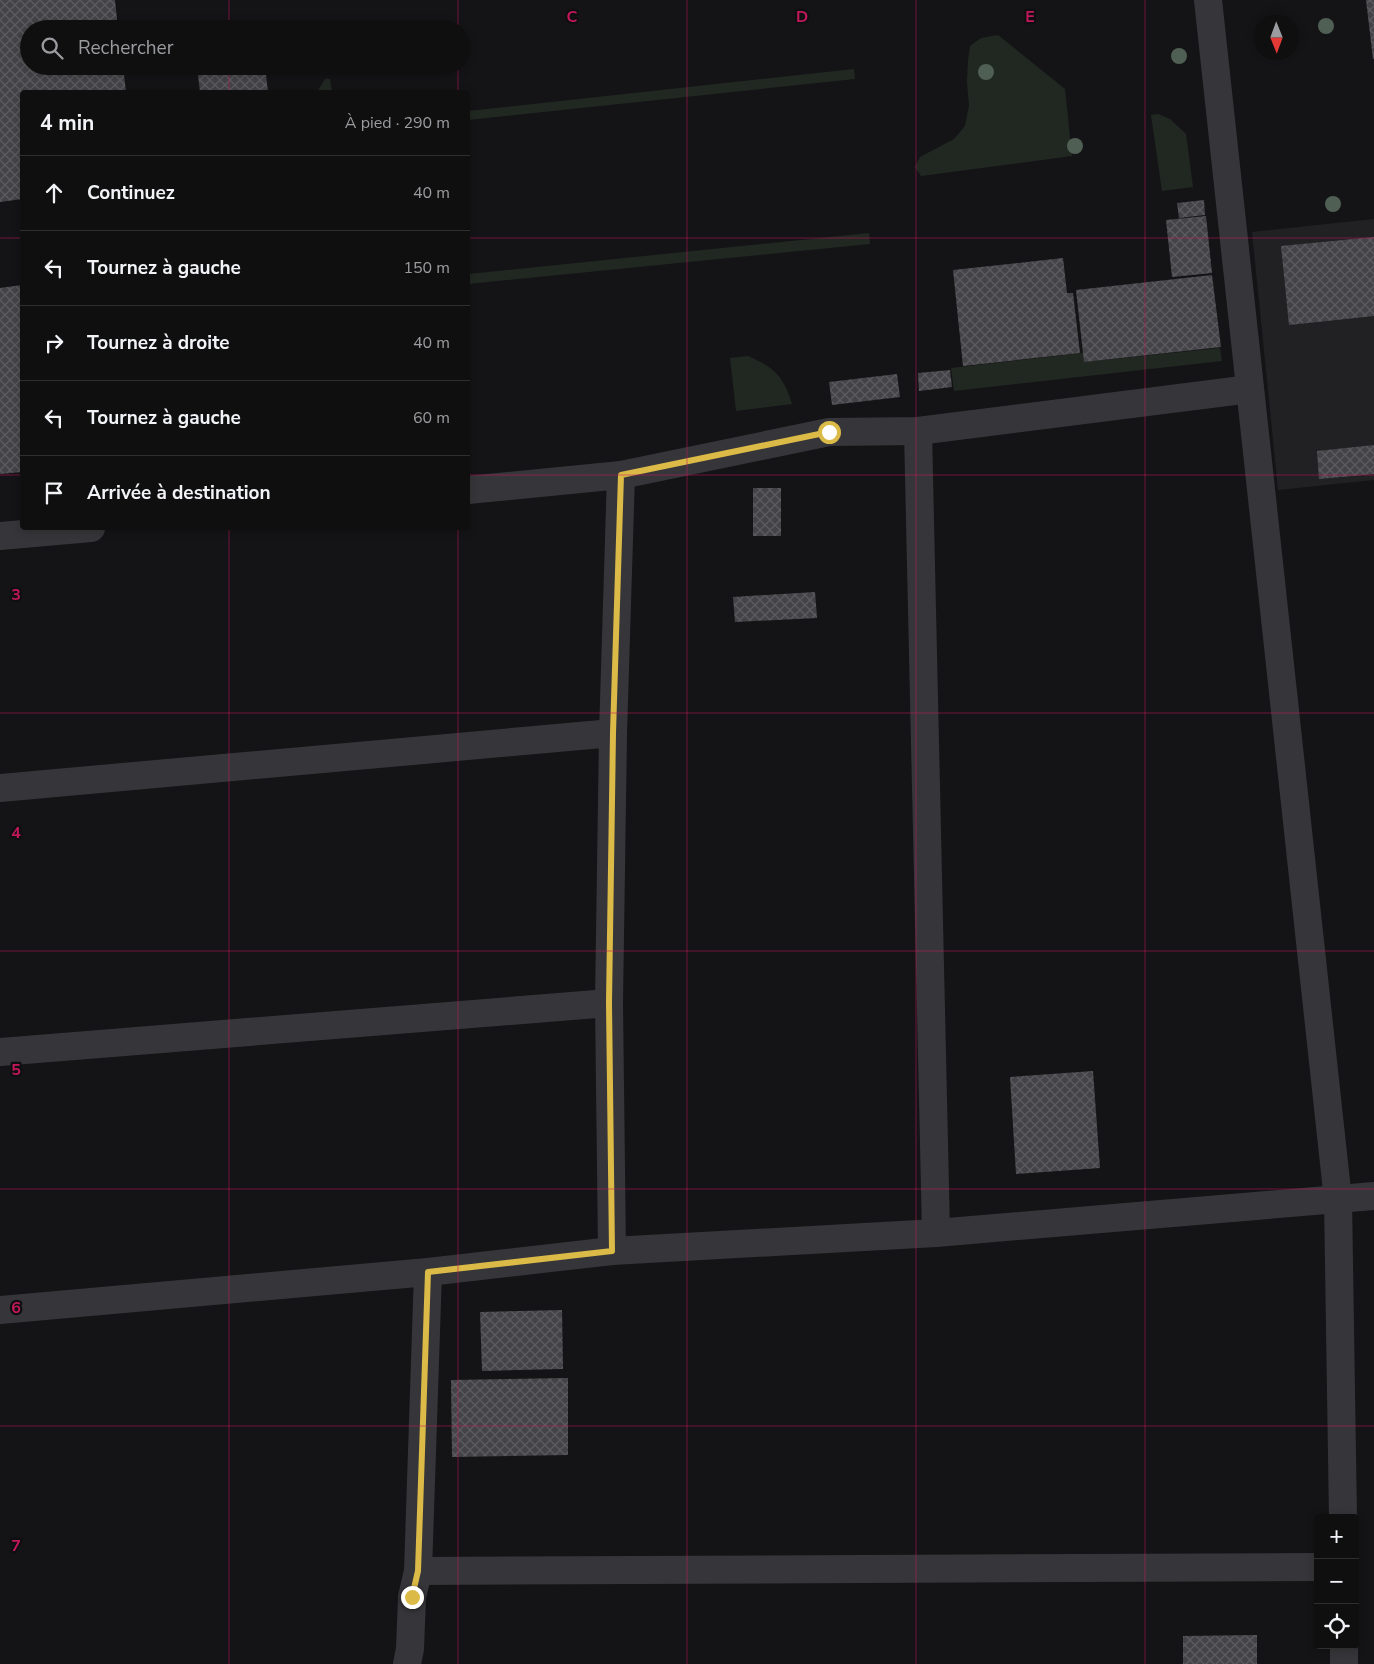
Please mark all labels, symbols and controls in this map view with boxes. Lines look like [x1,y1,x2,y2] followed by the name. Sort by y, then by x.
[567,6,578,28] text: C
[796,6,808,28] text: D
[1025,6,1035,28] text: E
[1254,15,1299,60] north arrow
[20,20,470,75] search box
[38,34,66,62] icon: search
[78,35,173,61] text: Rechercher
[40,109,94,137] text: 4 min
[345,112,450,134] text: À pied · 290 m
[40,179,68,207] icon: ahead
[87,180,175,206] text: Continuez
[413,182,450,204] text: 40 m
[40,254,68,282] icon: left
[87,255,241,281] text: Tournez à gauche
[403,257,450,279] text: 150 m
[40,329,68,357] icon: right
[87,330,230,356] text: Tournez à droite
[413,332,450,354] text: 40 m
[40,404,68,432] icon: left
[87,405,241,431] text: Tournez à gauche
[413,407,450,429] text: 60 m
[818,421,841,444] route start
[40,479,68,507] icon: arrive
[87,480,271,506] text: Arrivée à destination
[11,584,21,606] text: 3
[11,822,21,844] text: 4
[11,1059,21,1081] text: 5
[11,1297,21,1319] text: 6
[1314,1514,1359,1649] map controls
[1314,1514,1359,1559] button: +
[11,1535,21,1557] text: 7
[1314,1559,1359,1604] button: −
[401,1586,424,1609] route end
[1314,1604,1359,1649] button: locate

